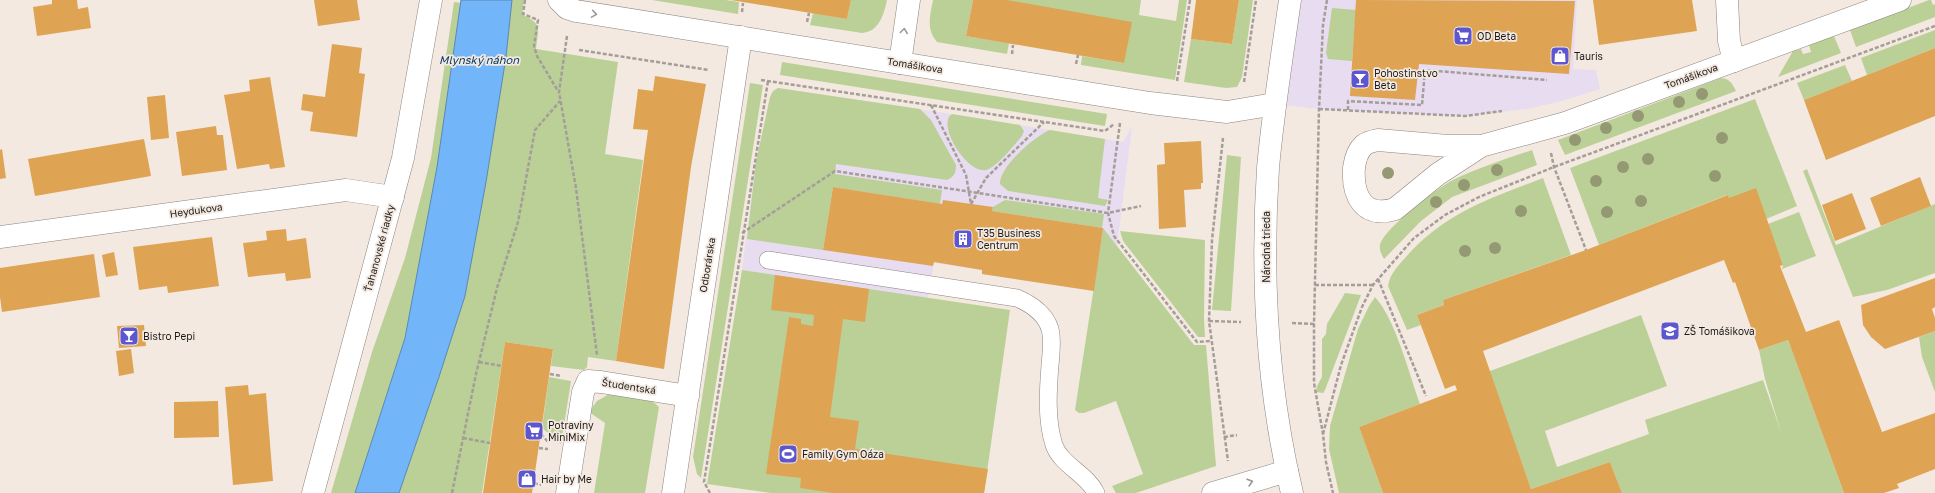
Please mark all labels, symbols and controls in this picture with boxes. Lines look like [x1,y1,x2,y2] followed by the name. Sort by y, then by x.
[590,9,597,18] one-way arrow
[1452,25,1474,47] supermarket icon: OD Beta
[899,28,908,34] one-way arrow
[1477,30,1516,42] place label: OD Beta
[1549,45,1571,67] shop icon: Tauris
[1574,50,1603,62] place label: Tauris
[439,53,520,67] water label: Mlynský náhon
[886,55,944,75] street label: Tomášikova
[1663,61,1719,91] street label: Tomášikova
[1374,67,1438,91] place label: Pohostinstvo Beta
[1349,68,1371,90] bar icon: Pohostinstvo Beta
[169,200,223,220] street label: Heydukova
[362,203,397,293] street label: Ťahanovské riadky
[1260,211,1272,283] street label: Národná trieda
[977,227,1041,251] place label: T35 Business Centrum
[952,228,974,250] building icon: T35 Business Centrum
[697,237,717,293] street label: Odborárska
[1659,320,1681,342] school or university icon: ZŠ Tomášikova
[1684,324,1755,337] place label: ZŠ Tomášikova
[118,325,140,347] bar icon: Bistro Pepi
[143,330,195,342] place label: Bistro Pepi
[601,375,657,396] street label: Študentská
[548,419,594,443] place label: Potraviny MiniMix
[523,420,545,442] supermarket icon: Potraviny MiniMix
[777,443,799,465] sports icon: Family Gym Oáza
[802,448,884,460] place label: Family Gym Oáza
[516,468,538,490] shop icon: Hair by Me
[541,473,592,485] place label: Hair by Me
[1246,478,1253,487] one-way arrow

